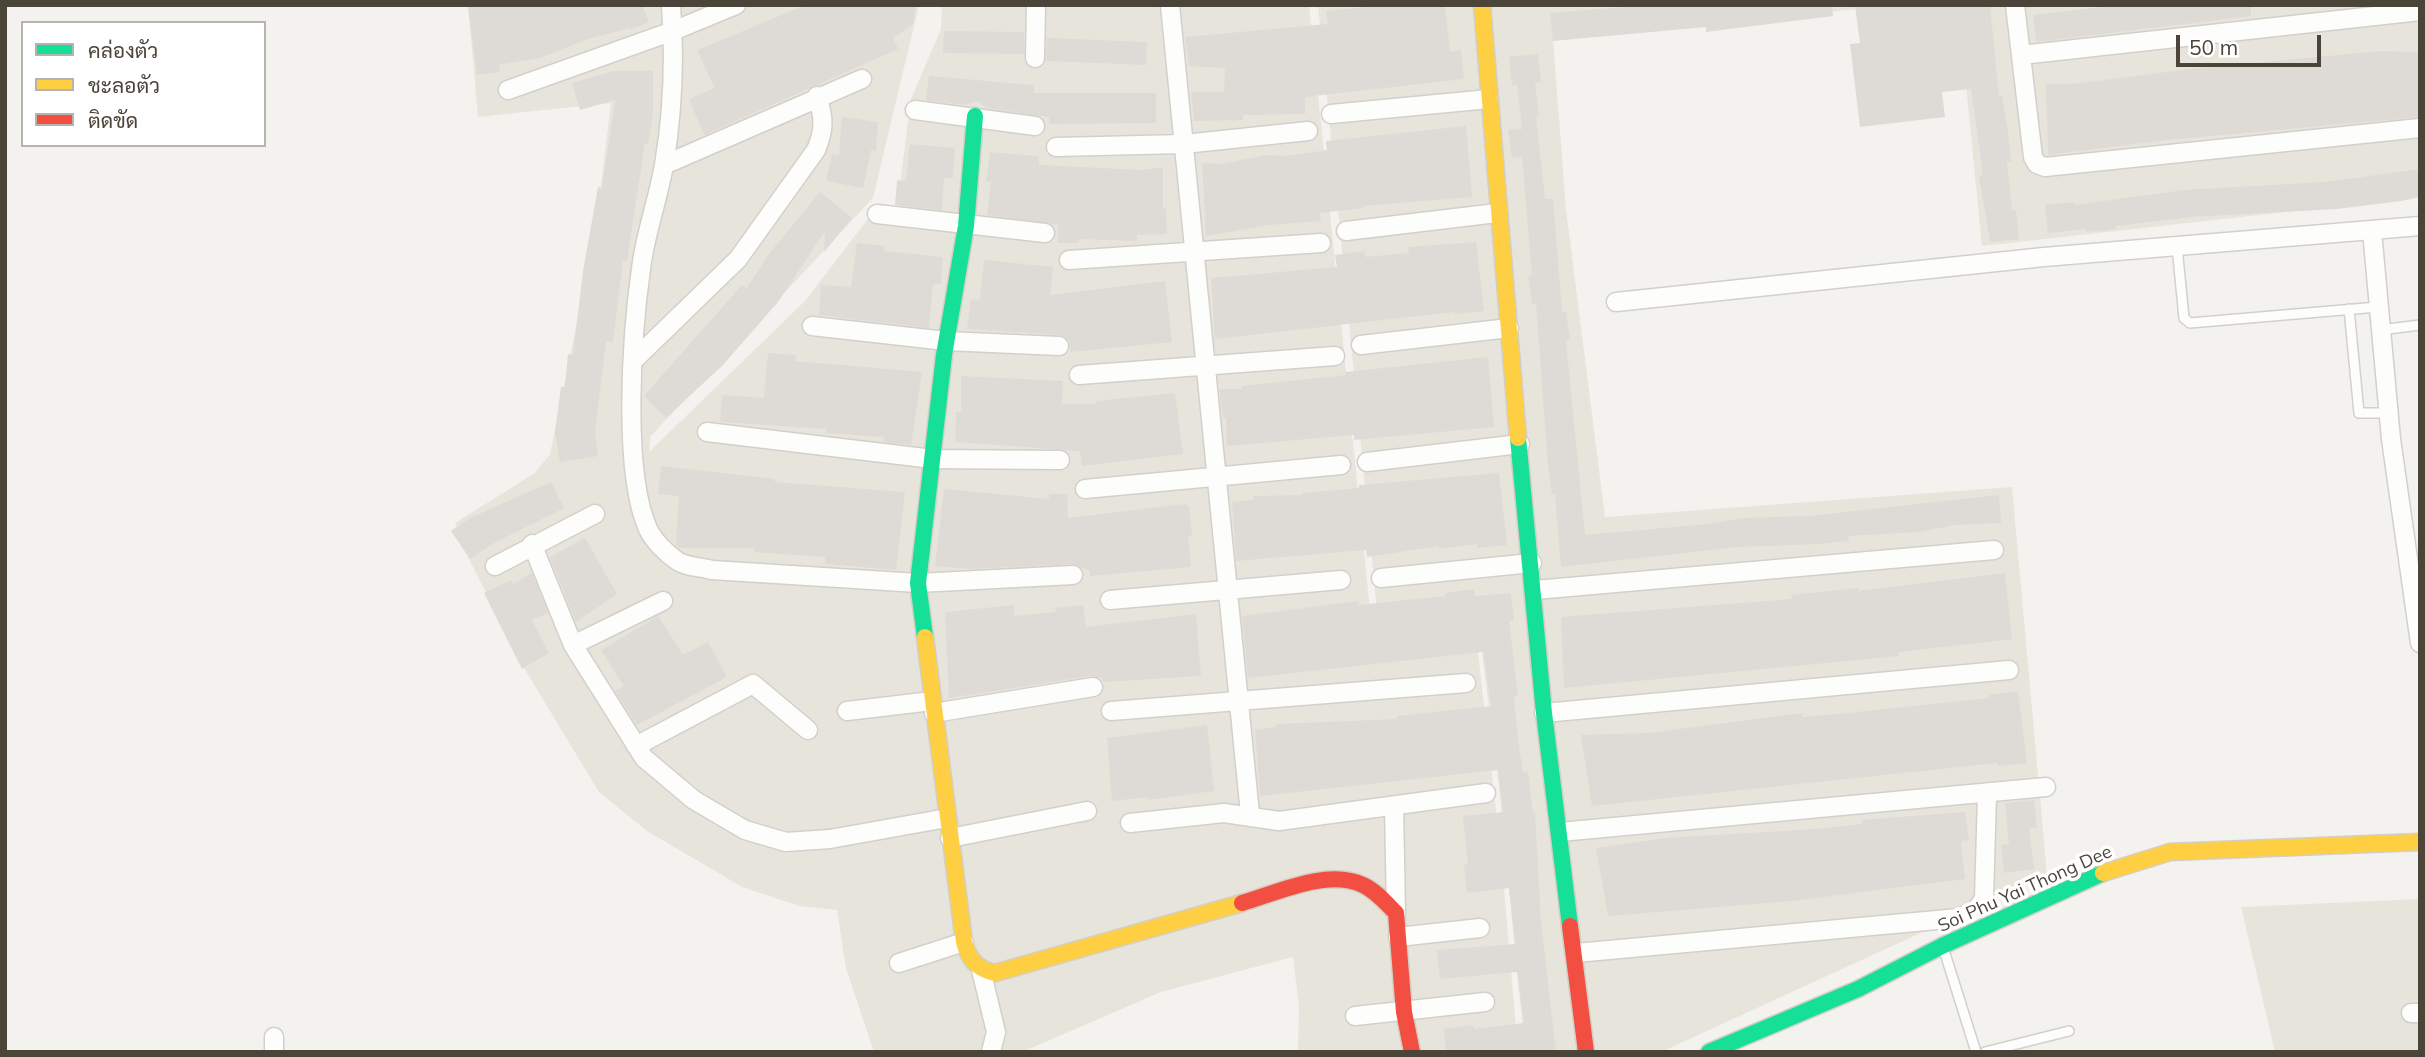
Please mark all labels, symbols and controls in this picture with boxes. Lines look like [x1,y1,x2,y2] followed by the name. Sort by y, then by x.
[21,21,266,147] legend
[2180,21,2325,65] scale bar
[2189,34,2238,60] text: 50 m
[88,37,158,63] text: คล่องตัว
[88,72,160,98] text: ชะลอตัว
[88,107,138,133] text: ติดขัด
[1935,841,2115,937] street label: Soi Phu Yai Thong Dee

